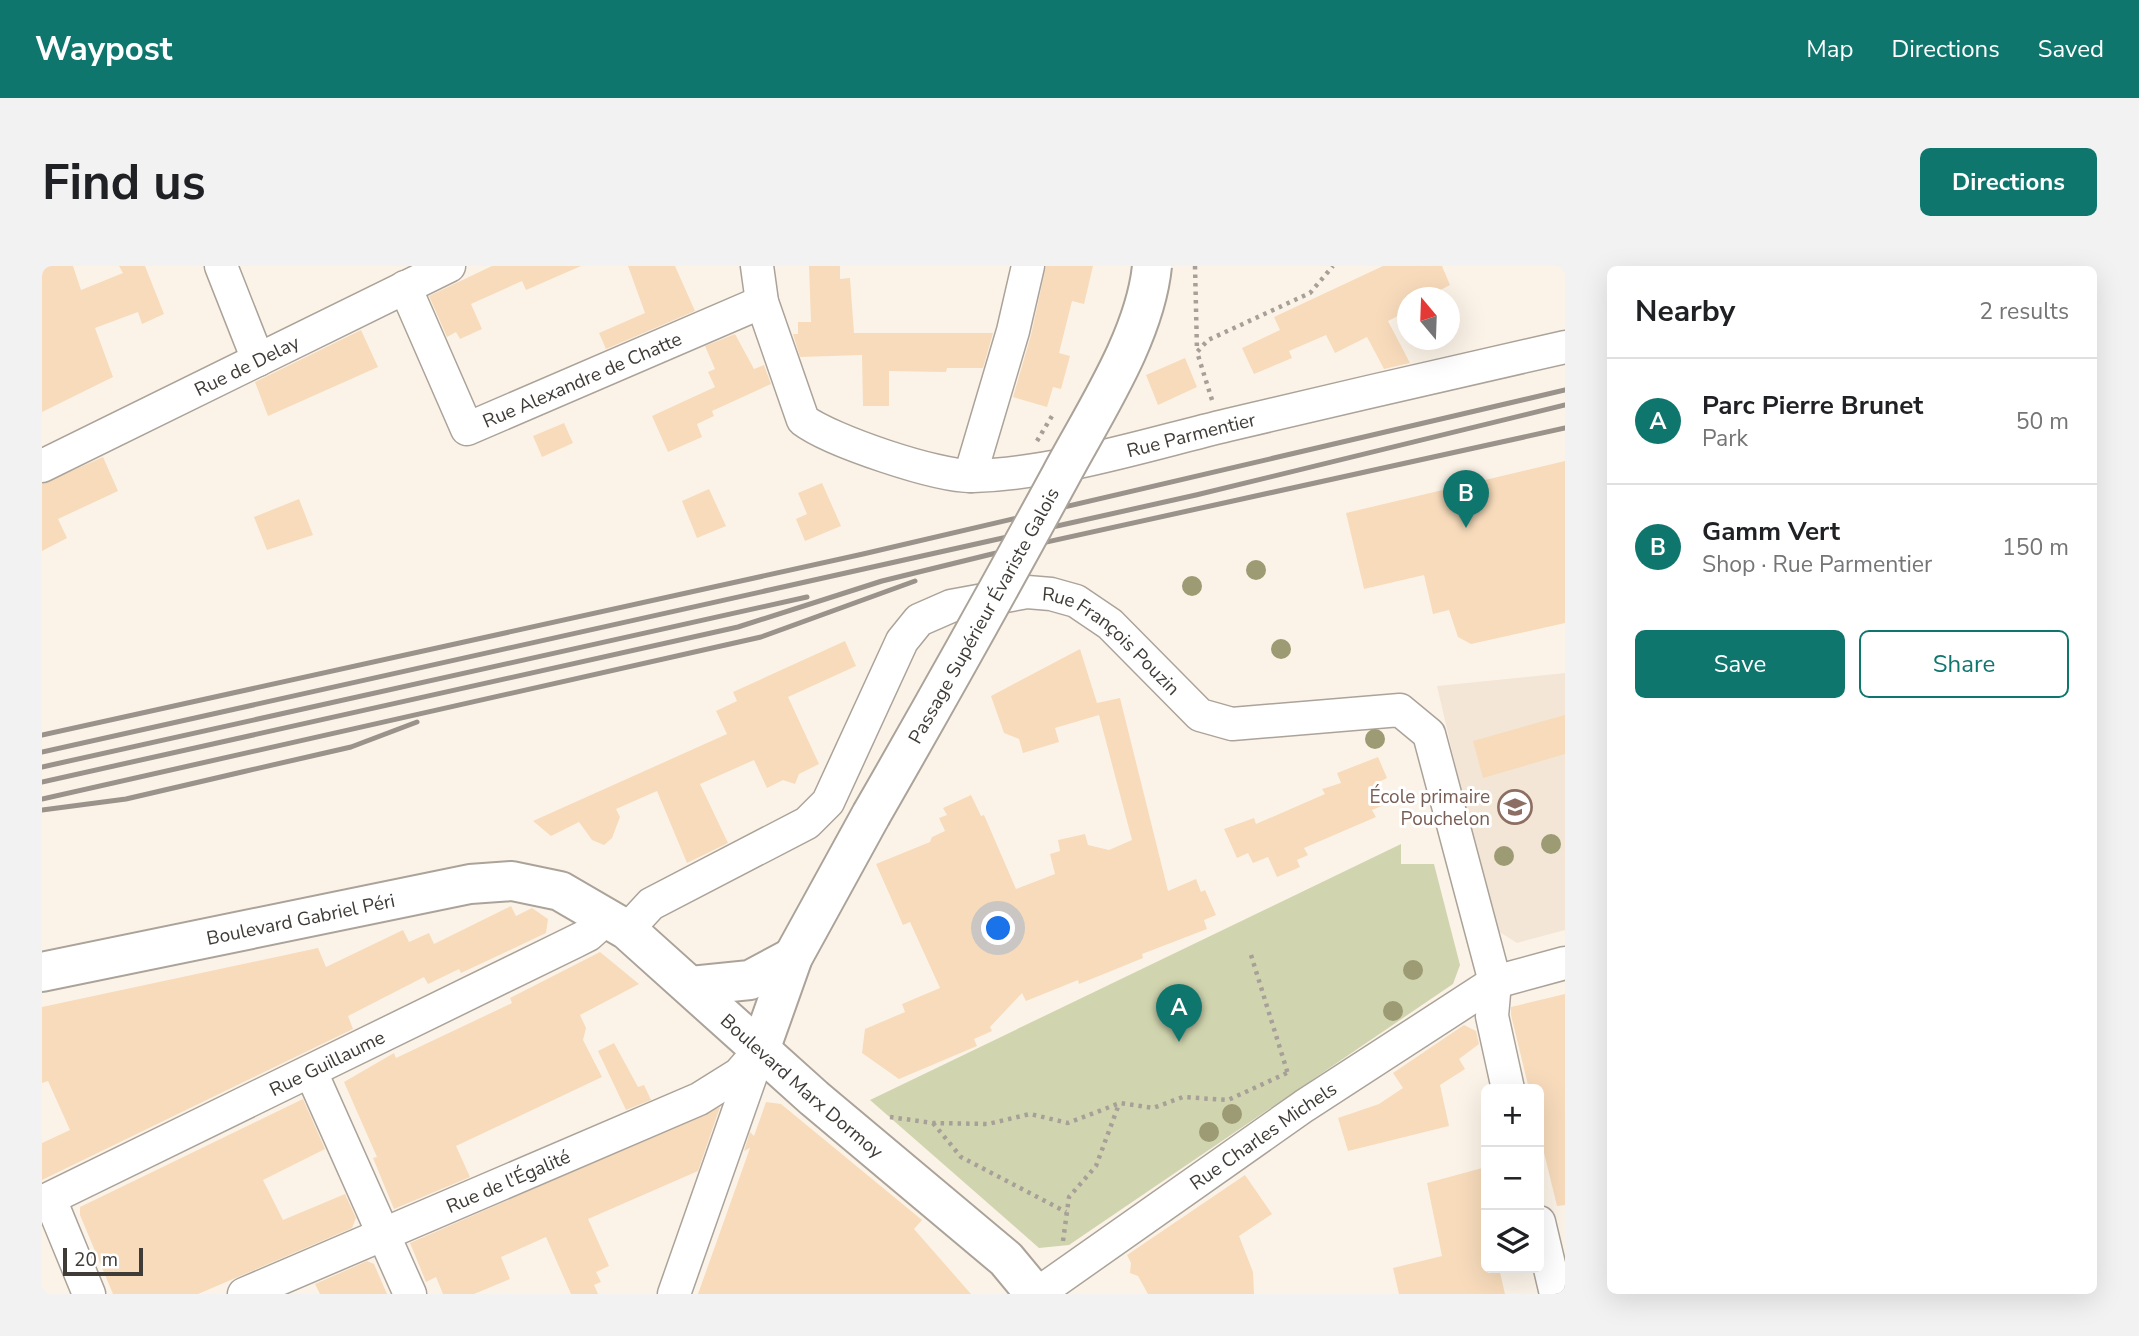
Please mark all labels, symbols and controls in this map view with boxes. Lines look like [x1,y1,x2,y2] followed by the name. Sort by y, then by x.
[35,27,172,72] text: Waypost
[1806,33,1853,65] text: Map
[1891,33,2000,65] text: Directions
[2038,33,2104,65] text: Saved
[1920,148,2097,216] button: Directions
[42,149,206,216] text: Find us
[1397,287,1460,350] north arrow
[1635,291,1735,332] text: Nearby
[1979,296,2069,327] text: 2 results
[479,326,686,435] street label: Rue Alexandre de Chatte
[190,329,304,403] street label: Rue de Delay
[1702,388,1923,423] text: Parc Pierre Brunet
[1649,406,1667,437] text: A
[2016,406,2069,437] text: 50 m
[1124,407,1258,464] street label: Rue Parmentier
[1702,423,1748,454] text: Park
[1443,470,1489,528] pin: B
[902,483,1066,749] street label: Passage Supérieur Évariste Galois
[1702,514,1840,549] text: Gamm Vert
[1650,532,1666,563] text: B
[2002,532,2069,563] text: 150 m
[1702,549,1932,580] text: Shop · Rue Parmentier
[1041,581,1185,701] street label: Rue François Pouzin
[1635,630,1845,698] button: Save
[1859,630,2069,698] button: Share
[1369,784,1490,832] place label: École primaire Pouchelon
[1496,788,1534,826] school or university icon: École primaire Pouchelon
[204,888,397,952] street label: Boulevard Gabriel Péri
[981,911,1015,945] your location
[1156,984,1202,1042] pin: A
[715,1008,889,1165] street label: Boulevard Marx Dormoy
[265,1024,389,1103] street label: Rue Guillaume
[1185,1076,1342,1197] street label: Rue Charles Michels
[1481,1084,1544,1273] map controls
[1481,1084,1544,1147] button: +
[442,1144,574,1220] street label: Rue de l'Égalité
[1481,1147,1544,1210] button: −
[1481,1210,1544,1273] button: layers
[63,1245,144,1277] scale bar
[74,1247,118,1273] text: 20 m

